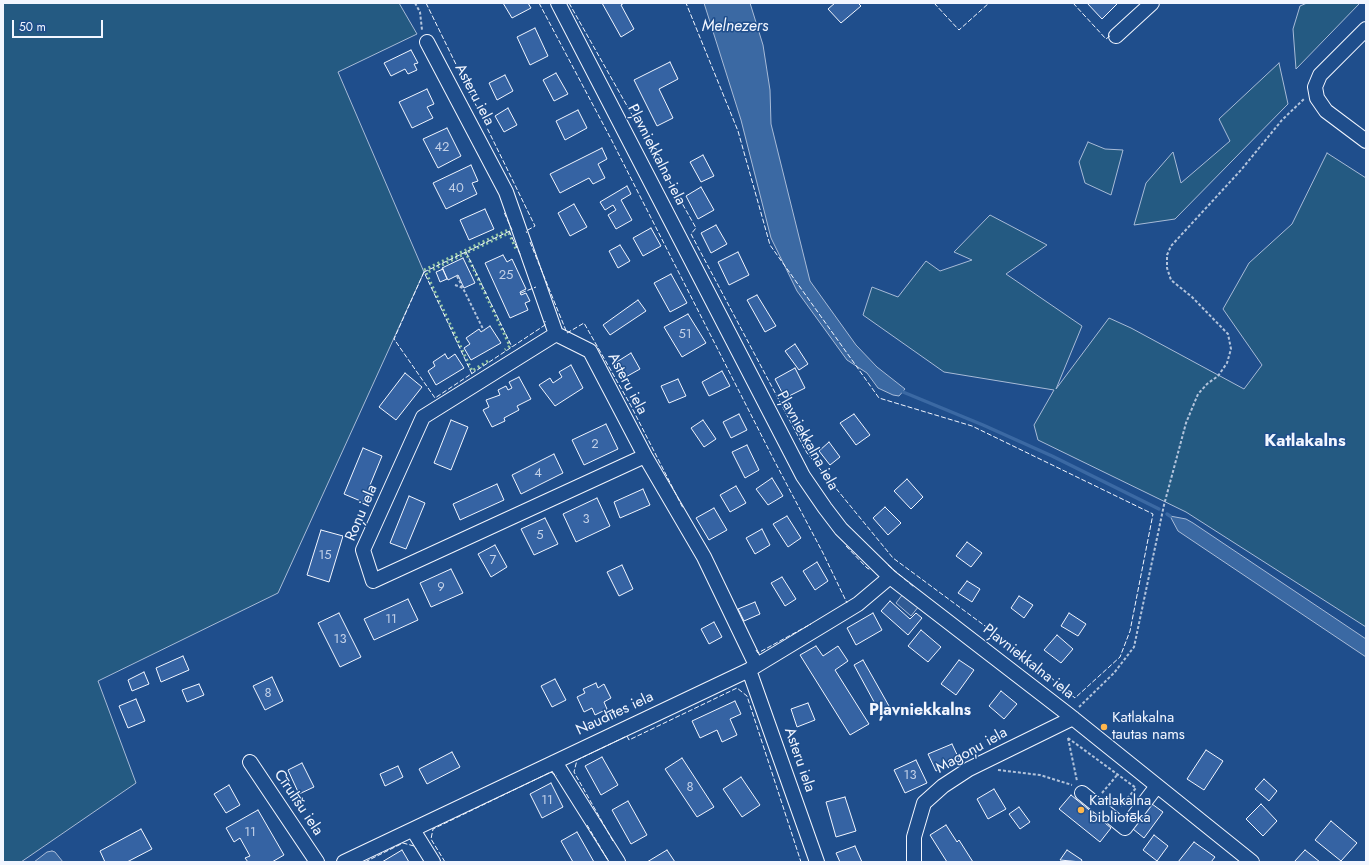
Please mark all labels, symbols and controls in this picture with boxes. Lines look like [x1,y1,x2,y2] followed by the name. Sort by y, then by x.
[14,12,105,38] scale bar
[702,17,768,37] water label: Melnezers
[19,18,46,36] text: 50 m
[450,61,498,129] street label: Asteru iela
[623,102,689,208] street label: Pļavniekkalna iela
[435,140,449,156] house number: 42
[448,181,464,197] house number: 40
[499,268,513,284] house number: 25
[678,327,692,343] house number: 51
[603,350,651,418] street label: Asteru iela
[772,388,842,494] street label: Pļavniekkalna iela
[1264,432,1346,452] district label: Katlakalns
[591,437,599,453] house number: 2
[534,466,542,482] house number: 4
[342,482,382,544] street label: Roņu iela
[582,512,590,528] house number: 3
[536,528,544,544] house number: 5
[318,548,332,564] house number: 15
[490,553,496,569] house number: 7
[437,580,445,596] house number: 9
[385,612,397,628] house number: 11
[979,621,1077,703] street label: Pļavniekkalna iela
[334,632,346,648] house number: 13
[264,686,272,702] house number: 8
[573,688,657,740] street label: Naudītes iela
[869,701,971,721] district label: Pļavniekkalns
[1112,709,1185,744] place label: Katlakalna tautas nams
[1099,722,1109,732] marker: Katlakalna tautas nams
[933,724,1011,778] street label: Magoņu iela
[780,725,818,795] street label: Asteru iela
[269,767,327,839] street label: Cīrulīšu iela
[904,768,916,784] house number: 13
[686,780,694,796] house number: 8
[1089,792,1151,827] place label: Katlakalna bibliotēka
[541,793,553,809] house number: 11
[1076,805,1086,815] marker: Katlakalna bibliotēka
[244,825,256,841] house number: 11

